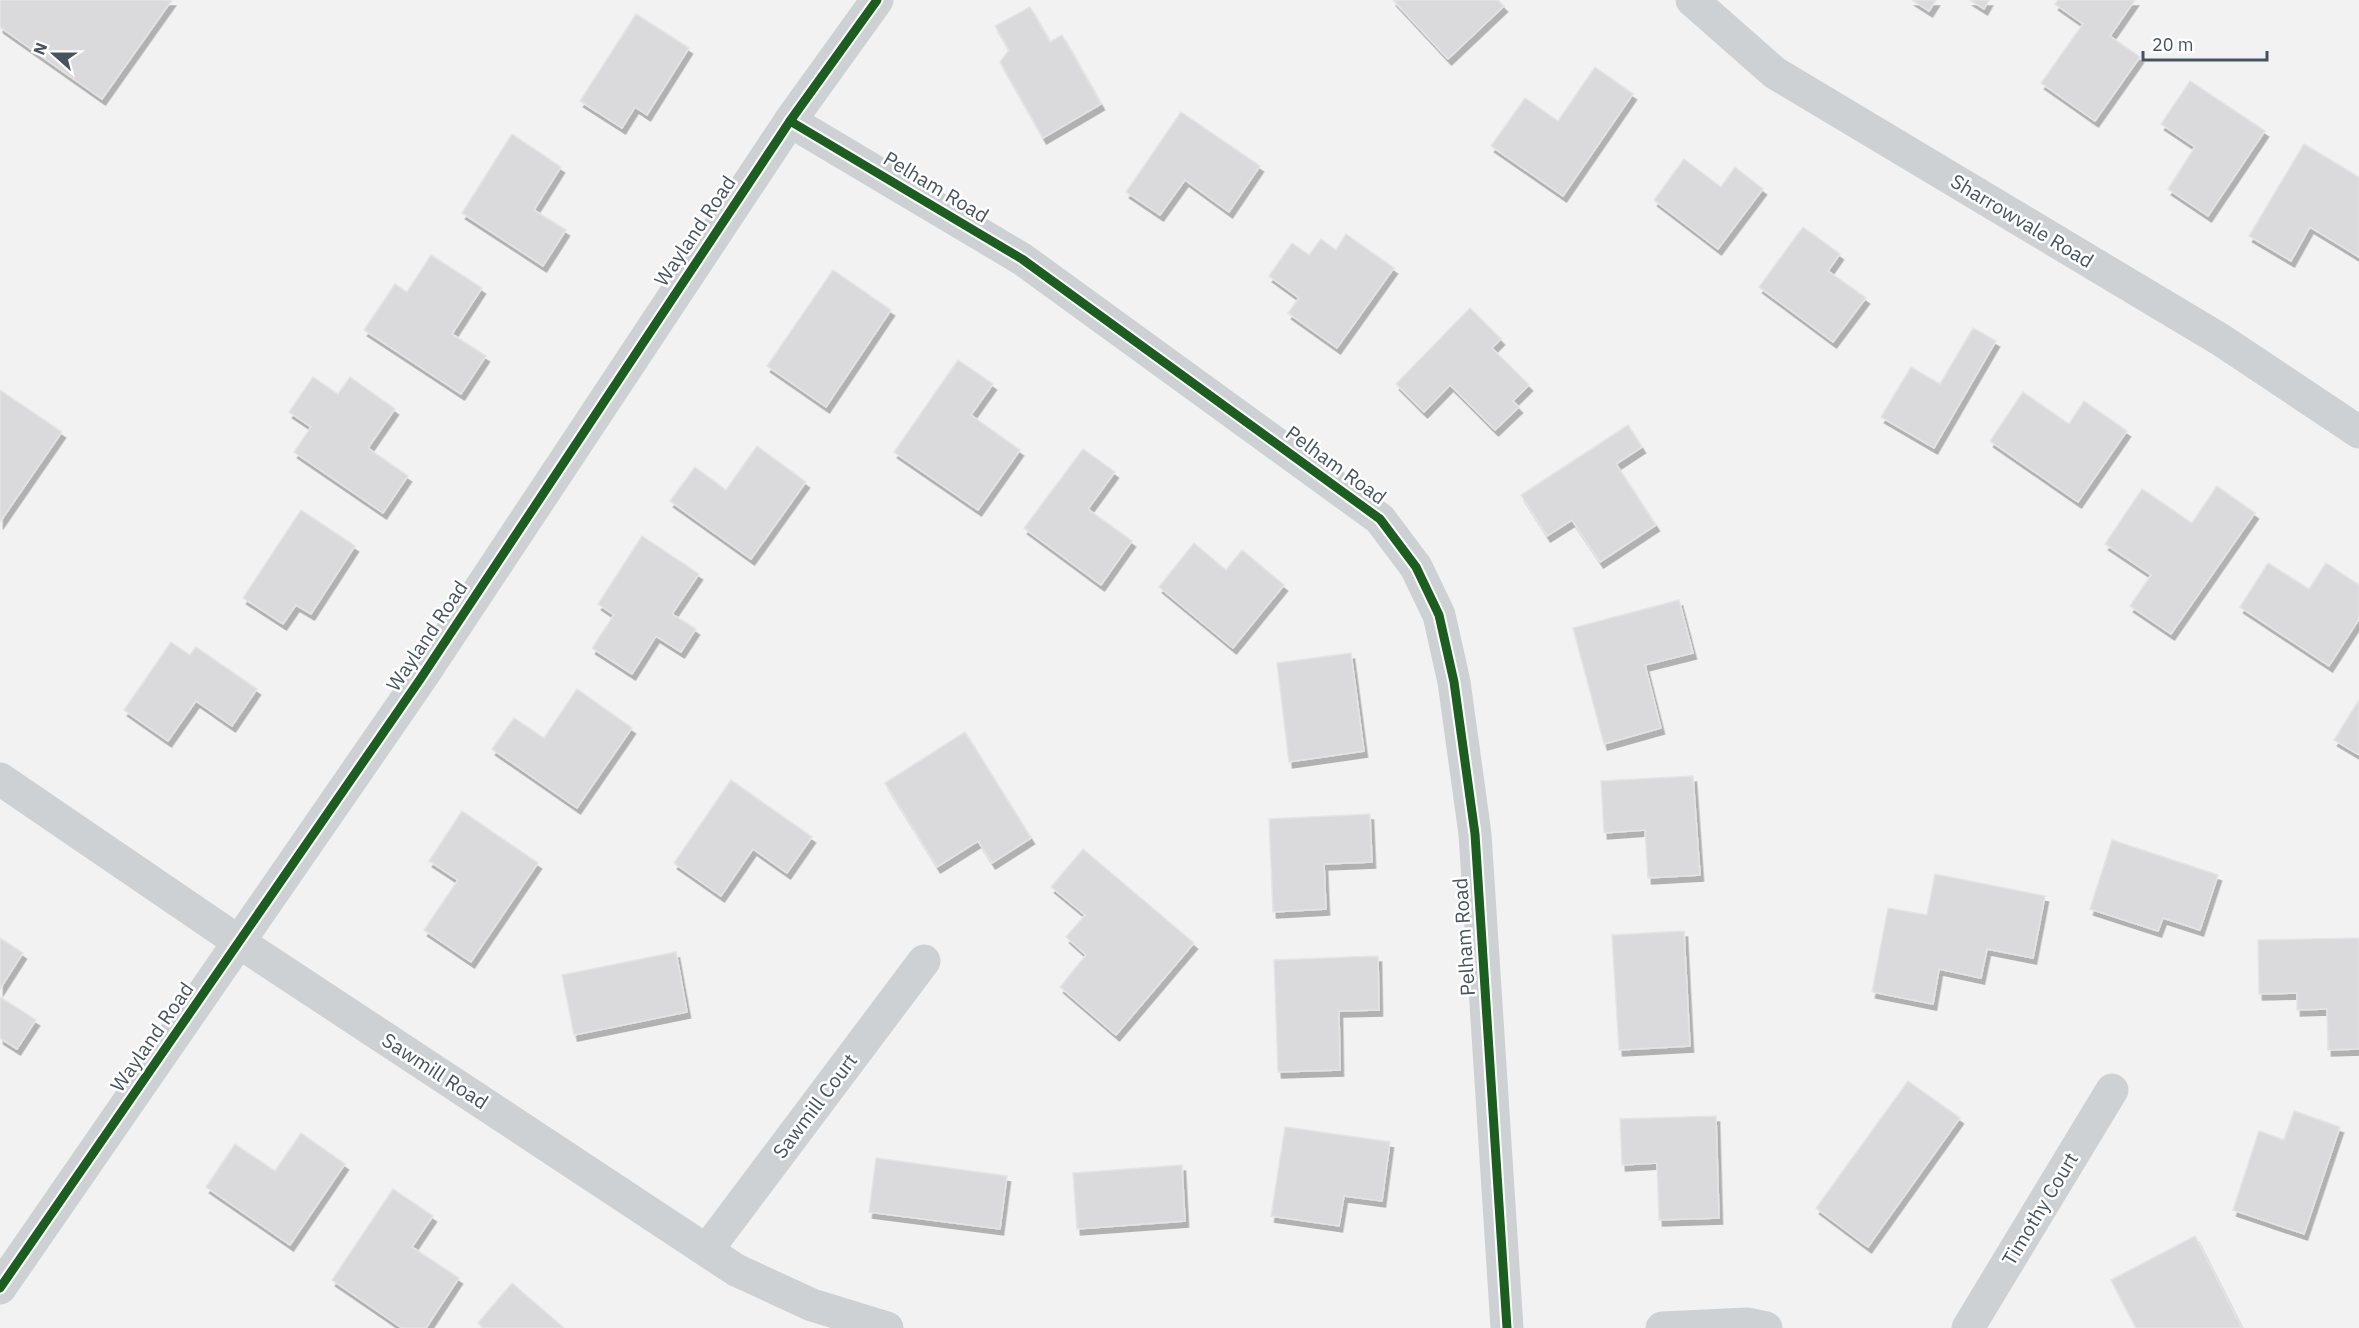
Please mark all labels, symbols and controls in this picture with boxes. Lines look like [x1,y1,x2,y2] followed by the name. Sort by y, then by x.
[24,24,84,84] north arrow
[2143,24,2268,62] scale bar
[2152,33,2194,56] text: 20 m
[29,40,51,58] text: N
[879,145,994,229] street label: Pelham Road
[1946,167,2099,274] street label: Sharrowvale Road
[648,170,742,291] street label: Wayland Road
[1280,419,1392,510] street label: Pelham Road
[380,575,474,696] street label: Wayland Road
[1446,877,1481,997] street label: Pelham Road
[104,977,199,1097] street label: Wayland Road
[377,1026,494,1115] street label: Sawmill Road
[766,1048,863,1164] street label: Sawmill Court
[1995,1147,2084,1270] street label: Timothy Court

